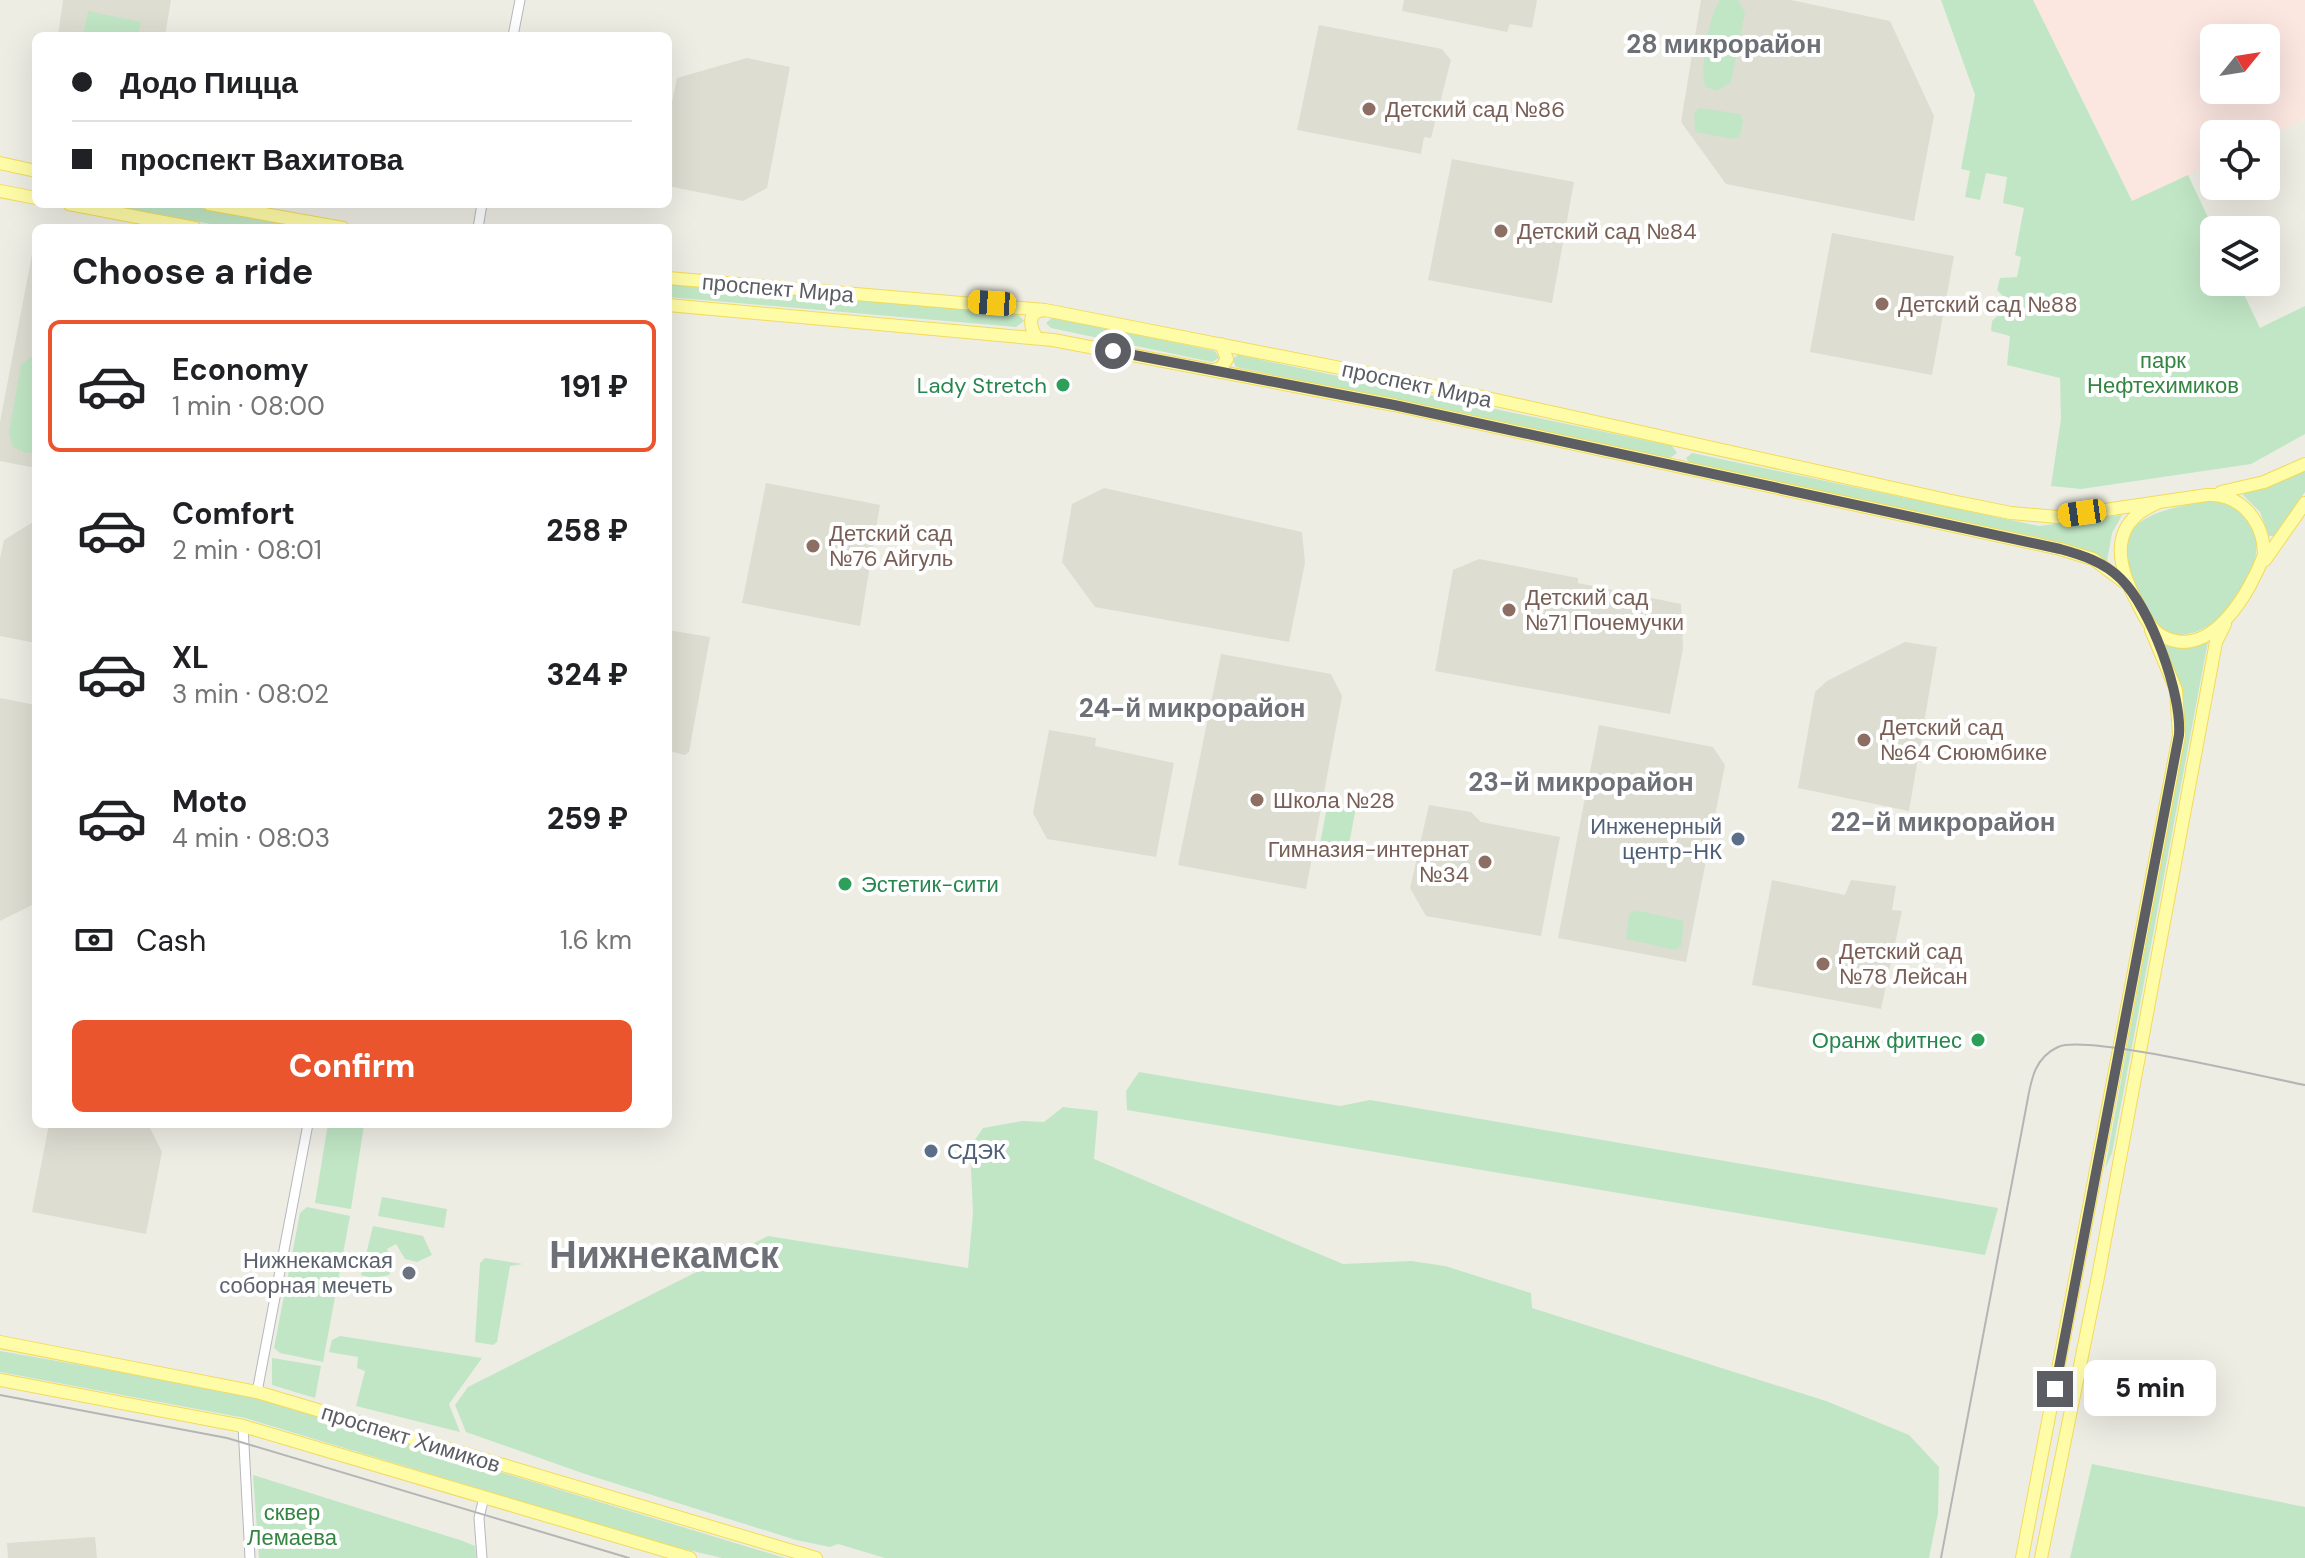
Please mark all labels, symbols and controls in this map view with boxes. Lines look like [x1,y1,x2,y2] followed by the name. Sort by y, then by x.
[2200,24,2280,104] north arrow
[2200,24,2280,296] map controls
[1626,27,1822,61] district label: 28 микрорайон
[120,63,298,102] text: Додо Пицца
[1385,95,1565,124] place label: Детский сад №86
[1360,100,1378,118] marker: Детский сад №86
[2200,120,2280,200] button: locate
[120,140,403,179] text: проспект Вахитова
[2200,216,2280,296] button: layers
[1517,217,1697,246] place label: Детский сад №84
[1492,222,1510,240] marker: Детский сад №84
[72,248,313,295] text: Choose a ride
[701,267,856,310] street label: проспект Мира
[967,289,1017,317] car
[1898,290,2078,319] place label: Детский сад №88
[1873,295,1891,313] marker: Детский сад №88
[1095,333,1131,369] route start
[2087,346,2239,400] park label: парк Нефтехимиков
[76,350,148,422] icon: car
[172,350,309,389] text: Economy
[1339,354,1495,415] street label: проспект Мира
[560,367,628,406] text: 191 ₽
[917,371,1047,400] place label: Lady Stretch
[1054,376,1072,394] marker: Lady Stretch
[172,389,325,423] text: 1 min · 08:00
[76,494,148,566] icon: car
[172,494,295,533] text: Comfort
[2057,498,2107,528] car
[546,511,628,550] text: 258 ₽
[829,519,953,573] place label: Детский сад №76 Айгуль
[172,533,322,567] text: 2 min · 08:01
[804,537,822,555] marker: Детский сад №76 Айгуль
[1525,583,1684,637] place label: Детский сад №71 Почемучки
[1500,601,1518,619] marker: Детский сад №71 Почемучки
[76,638,148,710] icon: car
[172,638,209,677] text: XL
[546,655,628,694] text: 324 ₽
[172,677,329,711] text: 3 min · 08:02
[1079,691,1305,725] district label: 24-й микрорайон
[1880,713,2047,767] place label: Детский сад №64 Сююмбике
[1855,731,1873,749] marker: Детский сад №64 Сююмбике
[1468,765,1694,799] district label: 23-й микрорайон
[76,782,148,854] icon: car
[172,782,247,821] text: Moto
[1273,786,1395,815] place label: Школа №28
[1248,791,1266,809] marker: Школа №28
[547,799,628,838] text: 259 ₽
[1831,805,2055,839] district label: 22-й микрорайон
[1590,812,1722,866] place label: Инженерный центр-НК
[172,821,330,855] text: 4 min · 08:03
[1729,830,1747,848] marker: Инженерный центр-НК
[1268,835,1469,889] place label: Гимназия-интернат №34
[1476,853,1494,871] marker: Гимназия-интернат №34
[861,870,999,899] place label: Эстетик-сити
[836,875,854,893] marker: Эстетик-сити
[72,918,116,962] icon: cash
[136,921,206,960] text: Cash
[560,923,632,957] text: 1.6 km
[1839,937,1968,991] place label: Детский сад №78 Лейсан
[1814,955,1832,973] marker: Детский сад №78 Лейсан
[72,1020,632,1112] button: Confirm
[1812,1026,1962,1055] place label: Оранж фитнес
[1969,1031,1987,1049] marker: Оранж фитнес
[947,1137,1006,1166] place label: СДЭК
[922,1142,940,1160] marker: СДЭК
[549,1230,780,1280] district label: Нижнекамск
[219,1246,393,1300] place label: Нижнекамская соборная мечеть
[400,1264,418,1282] marker: Нижнекамская соборная мечеть
[2083,1361,2215,1417] callout: 5 min
[2037,1371,2073,1407] route end
[2115,1371,2185,1405] text: 5 min
[318,1397,504,1479] street label: проспект Химиков
[247,1498,338,1552] park label: сквер Лемаева

